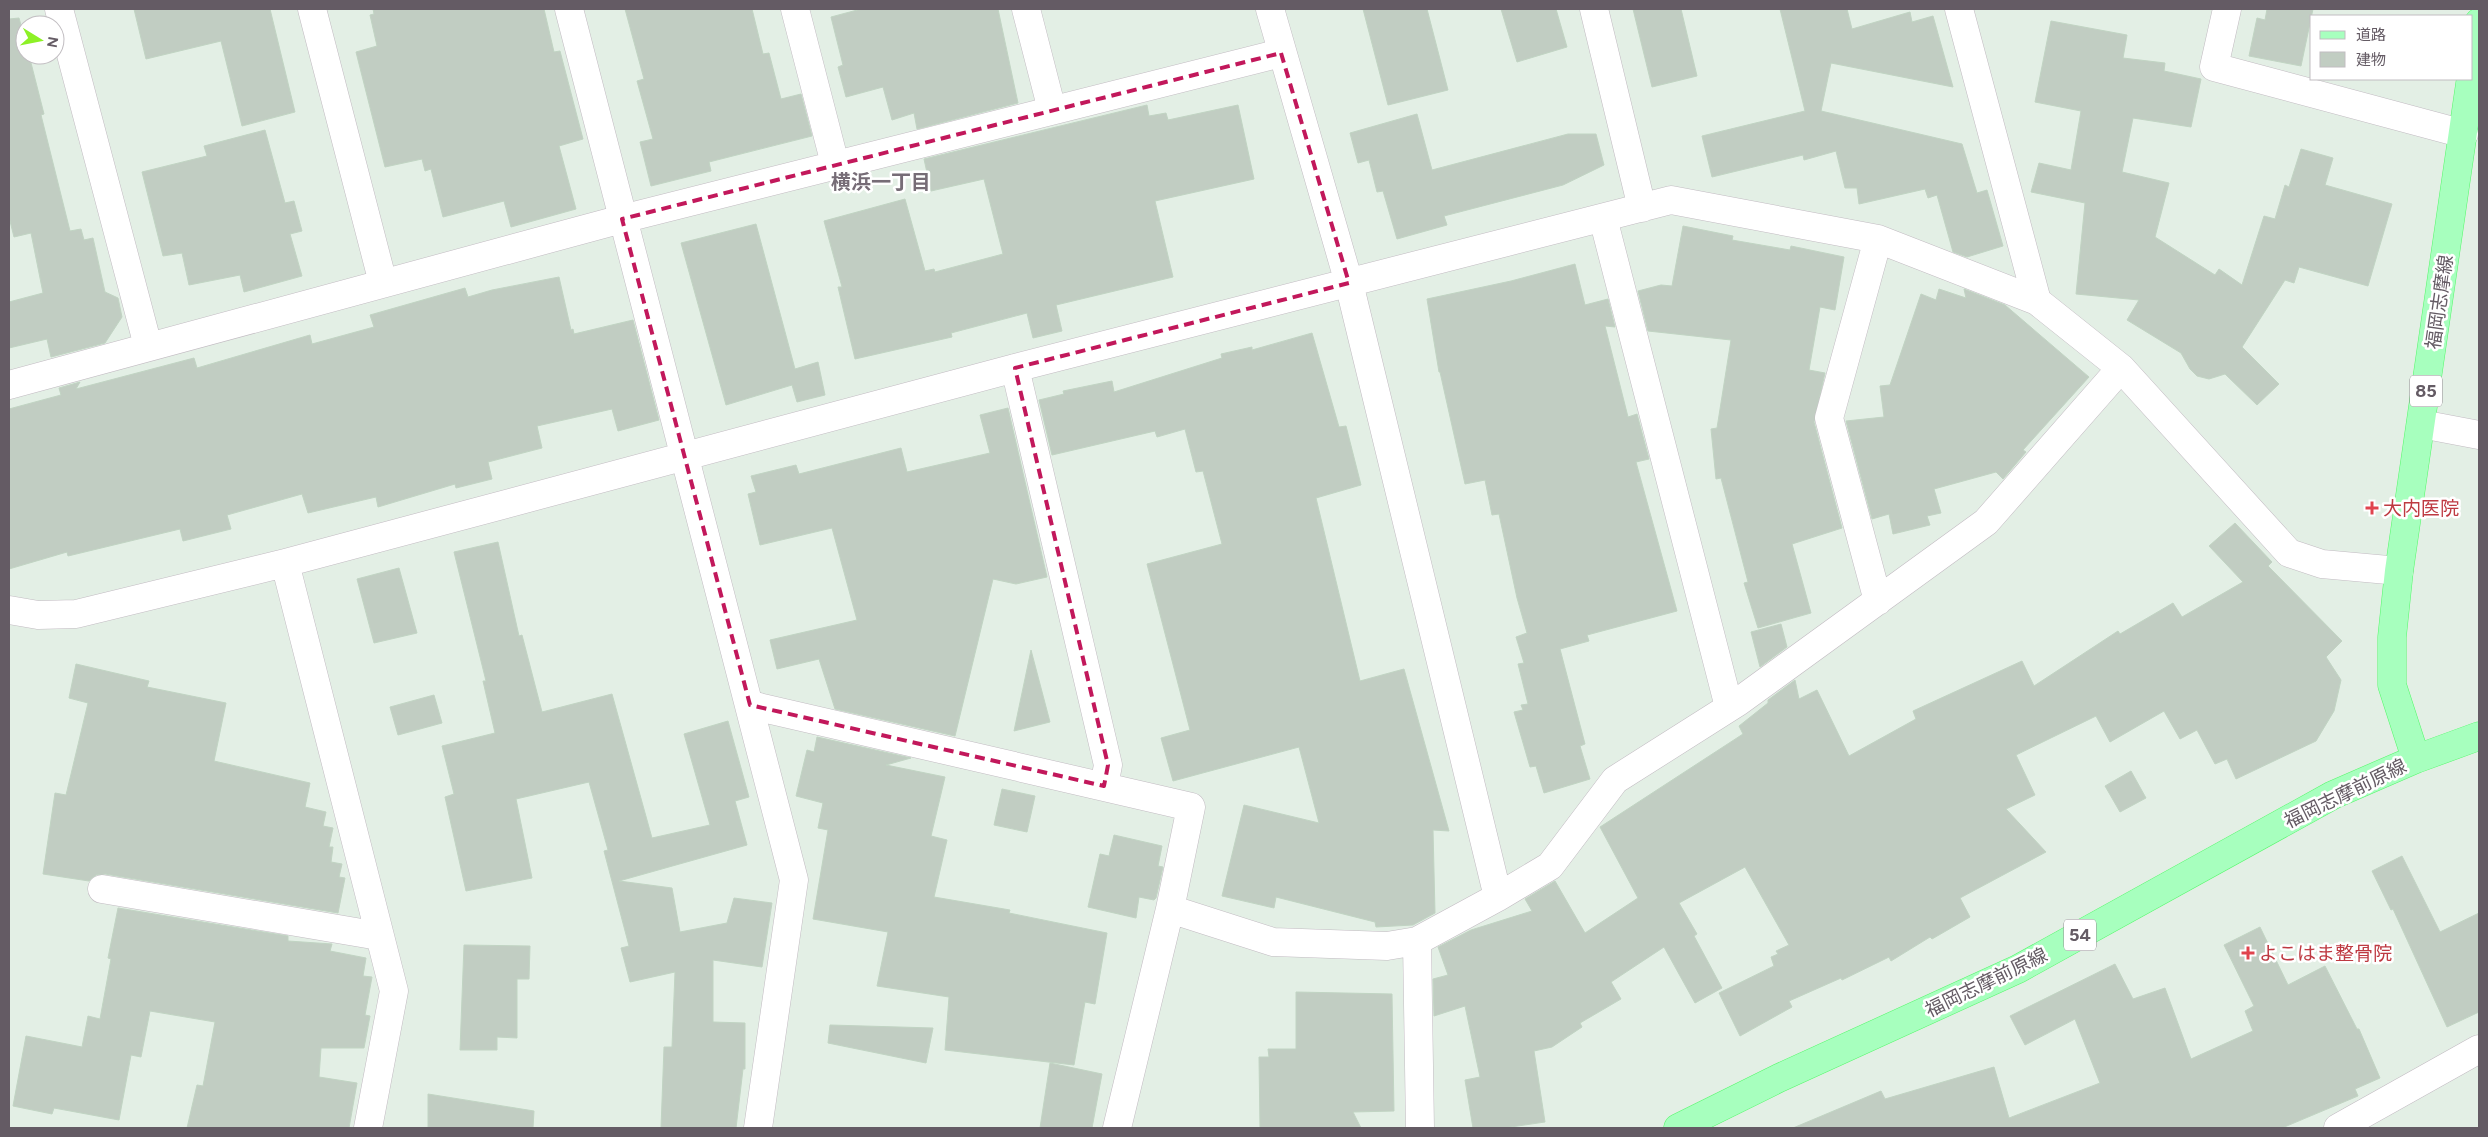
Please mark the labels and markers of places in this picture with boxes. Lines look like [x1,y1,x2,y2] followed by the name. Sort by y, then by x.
[2383,497,2459,520] place label: 大内医院
[2365,501,2379,515] marker: 大内医院
[2259,942,2392,965] place label: よこはま整骨院
[2241,946,2255,960] marker: よこはま整骨院

